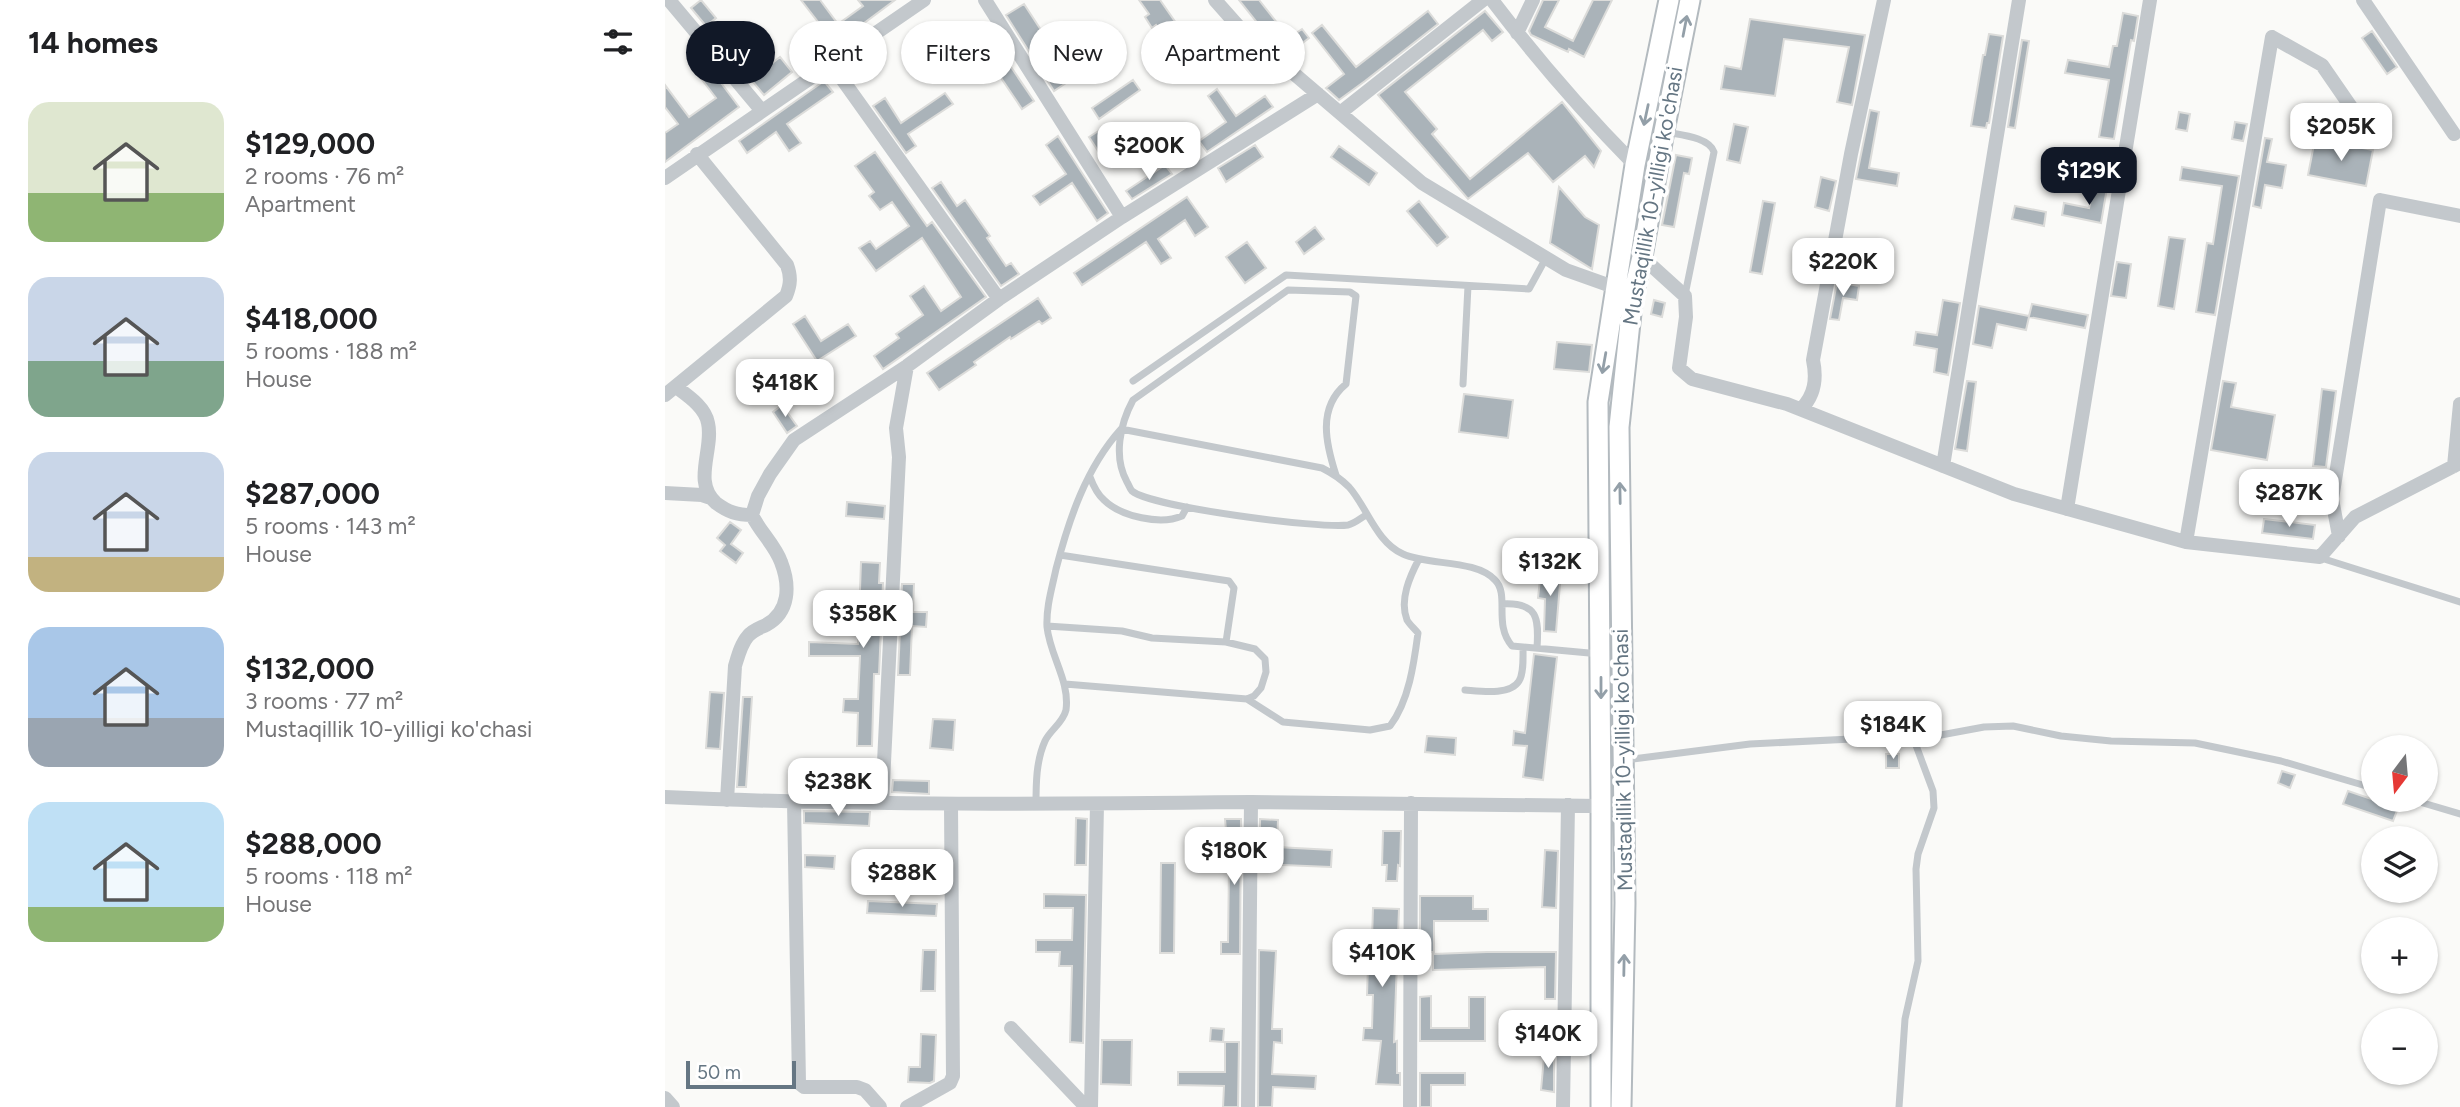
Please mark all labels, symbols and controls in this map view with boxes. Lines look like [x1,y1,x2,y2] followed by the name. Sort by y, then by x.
[1679,15,1692,38] one-way arrow
[686,21,775,84] chip: Buy
[789,21,887,84] chip: Rent
[901,21,1015,84] chip: Filters
[1029,21,1127,84] chip: New
[1141,21,1305,84] chip: Apartment
[599,23,637,61] icon: filters
[28,24,158,61] text: 14 homes
[1617,65,1688,327] street label: Mustaqillik 10-yilligi ko'chasi
[1639,103,1652,126] one-way arrow
[2292,104,2390,163] pin: $205K
[2306,112,2376,140] text: $205K
[1100,122,1198,182] pin: $200K
[245,125,375,162] text: $129,000
[84,130,168,214] icon: home
[1113,131,1185,159] text: $200K
[2040,148,2138,207] pin: $129K
[2057,156,2121,184] text: $129K
[245,162,404,190] text: 2 rooms · 76 m²
[245,190,356,218] text: Apartment
[1794,238,1892,298] pin: $220K
[1808,247,1878,275] text: $220K
[245,300,378,337] text: $418,000
[84,305,168,389] icon: home
[245,337,417,365] text: 5 rooms · 188 m²
[1597,351,1610,374] one-way arrow
[736,360,834,419] pin: $418K
[245,365,312,393] text: House
[752,368,818,396] text: $418K
[2240,470,2338,529] pin: $287K
[245,475,380,512] text: $287,000
[2255,478,2323,506] text: $287K
[84,480,168,564] icon: home
[1613,482,1627,505] one-way arrow
[245,512,416,540] text: 5 rooms · 143 m²
[1501,538,1599,598] pin: $132K
[245,540,312,568] text: House
[1518,547,1582,575] text: $132K
[814,590,912,650] pin: $358K
[829,599,897,627] text: $358K
[1608,629,1637,891] street label: Mustaqillik 10-yilligi ko'chasi
[245,650,374,687] text: $132,000
[84,655,168,739] icon: home
[1594,677,1608,700] one-way arrow
[245,687,403,715] text: 3 rooms · 77 m²
[1844,702,1942,761] pin: $184K
[1860,710,1926,738] text: $184K
[245,715,532,743] text: Mustaqillik 10-yilligi ko'chasi
[2361,735,2438,812] north arrow
[2361,735,2438,1085] map controls
[789,758,887,818] pin: $238K
[804,767,872,795] text: $238K
[245,825,382,862] text: $288,000
[2361,826,2438,903] button: layers
[1185,828,1283,887] pin: $180K
[84,830,168,914] icon: home
[1201,836,1267,864] text: $180K
[853,850,951,909] pin: $288K
[867,858,937,886] text: $288K
[245,862,413,890] text: 5 rooms · 118 m²
[245,890,312,918] text: House
[2361,917,2438,994] button: +
[1333,930,1431,989] pin: $410K
[1348,938,1416,966] text: $410K
[1617,954,1630,977] one-way arrow
[2361,1008,2438,1085] button: −
[1499,1010,1597,1070] pin: $140K
[1514,1019,1582,1047] text: $140K
[686,1058,796,1090] scale bar
[697,1061,741,1084] text: 50 m

